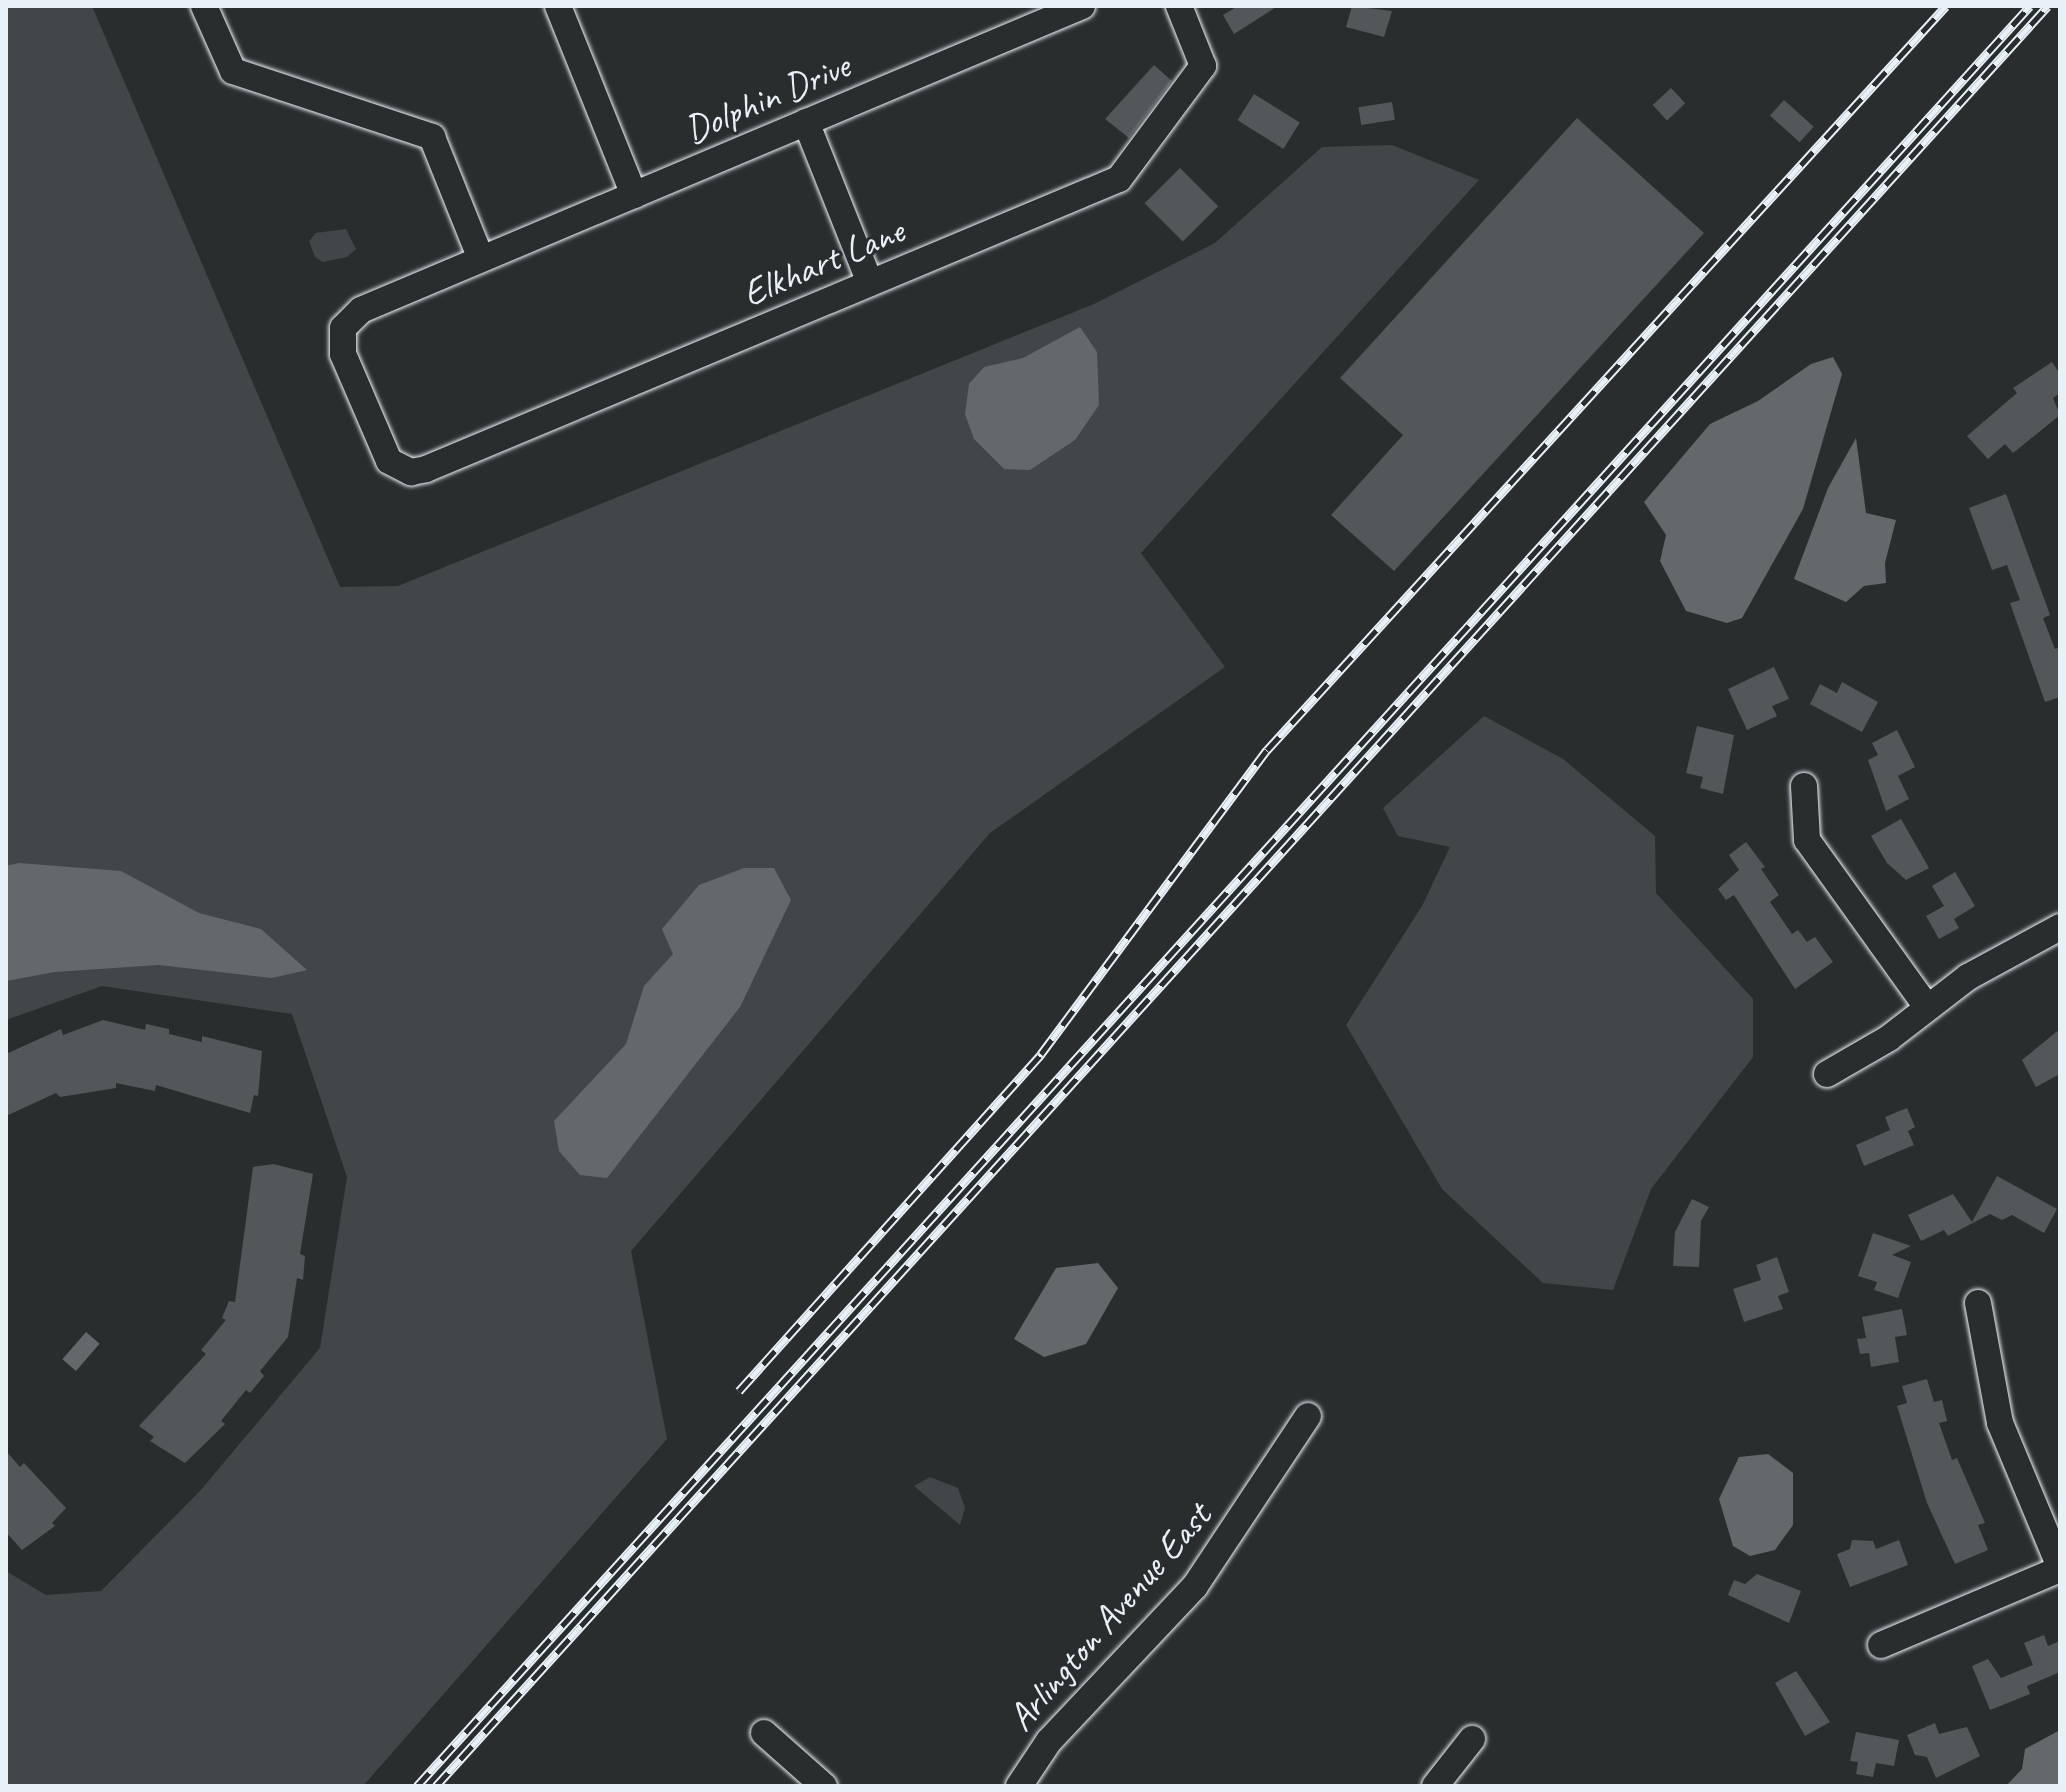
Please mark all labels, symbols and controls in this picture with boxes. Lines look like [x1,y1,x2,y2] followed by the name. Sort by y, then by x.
[677,43,857,153] street label: Dolphin Drive
[735,207,911,317] street label: Elkhart Lane
[997,1494,1221,1740] street label: Arlington Avenue East

